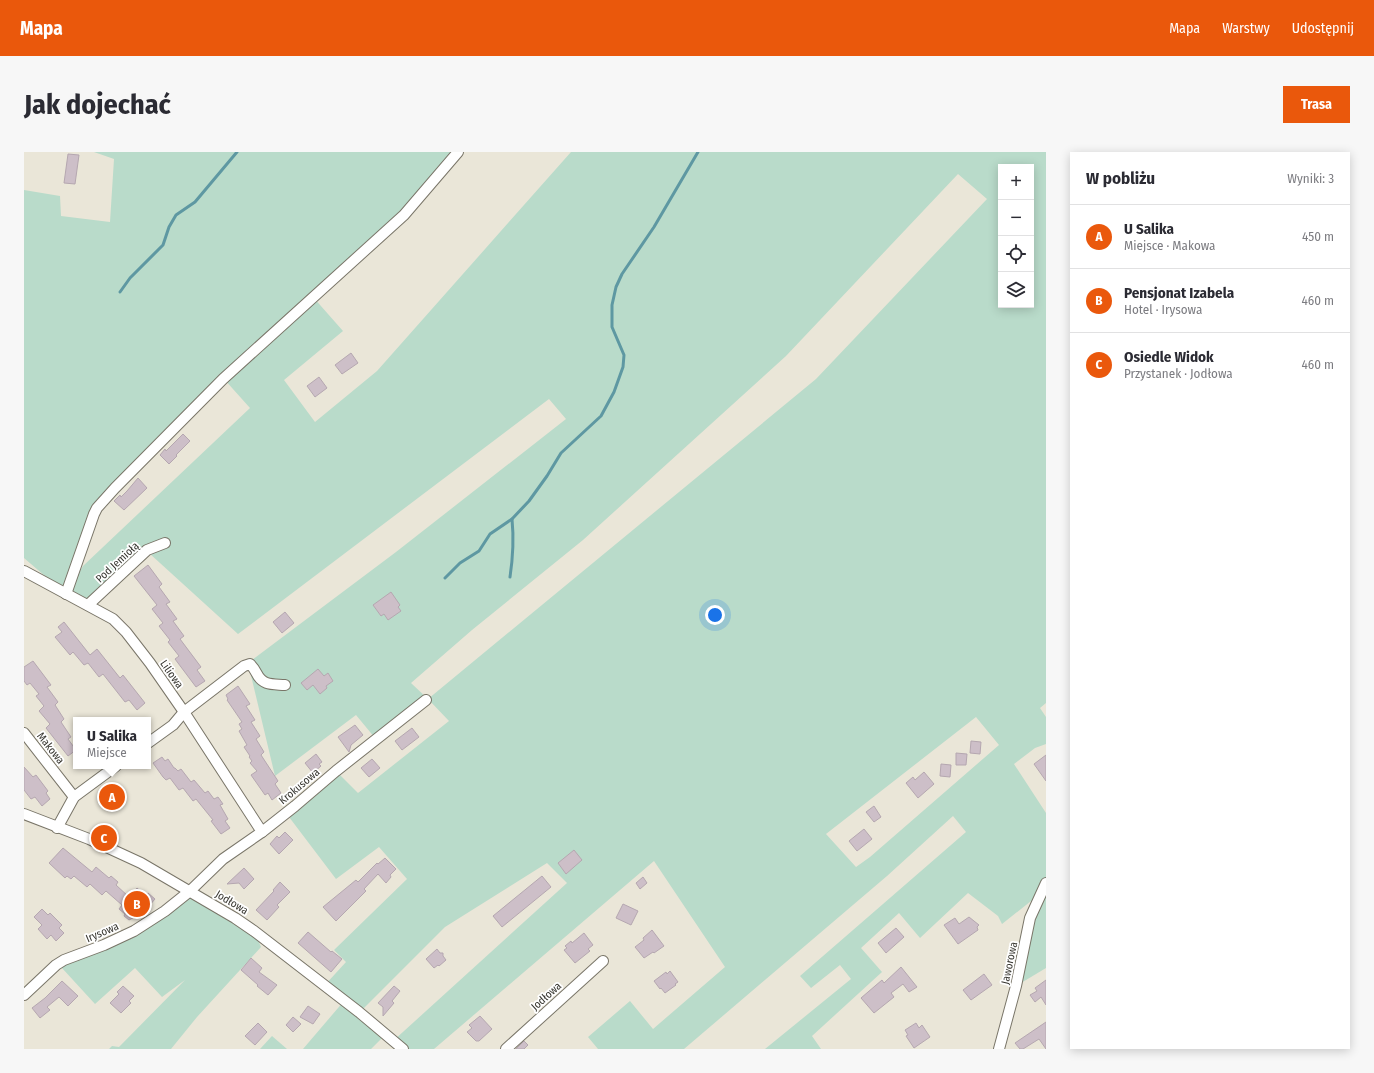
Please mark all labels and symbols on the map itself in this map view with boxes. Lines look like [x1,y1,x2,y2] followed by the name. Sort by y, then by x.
[93,539,141,585] street label: Pod Jemiołą
[705,605,725,625] your location
[157,658,186,691] street label: Liliowa
[34,730,67,767] street label: Makowa
[276,766,322,807] street label: Krokusowa
[99,782,125,812] pin: A
[91,823,117,853] pin: C
[213,888,251,917] street label: Jodłowa
[124,889,150,919] pin: B
[84,920,121,945] street label: Irysowa
[999,941,1020,986] street label: Jaworowa
[529,979,564,1013] street label: Jodłowa

